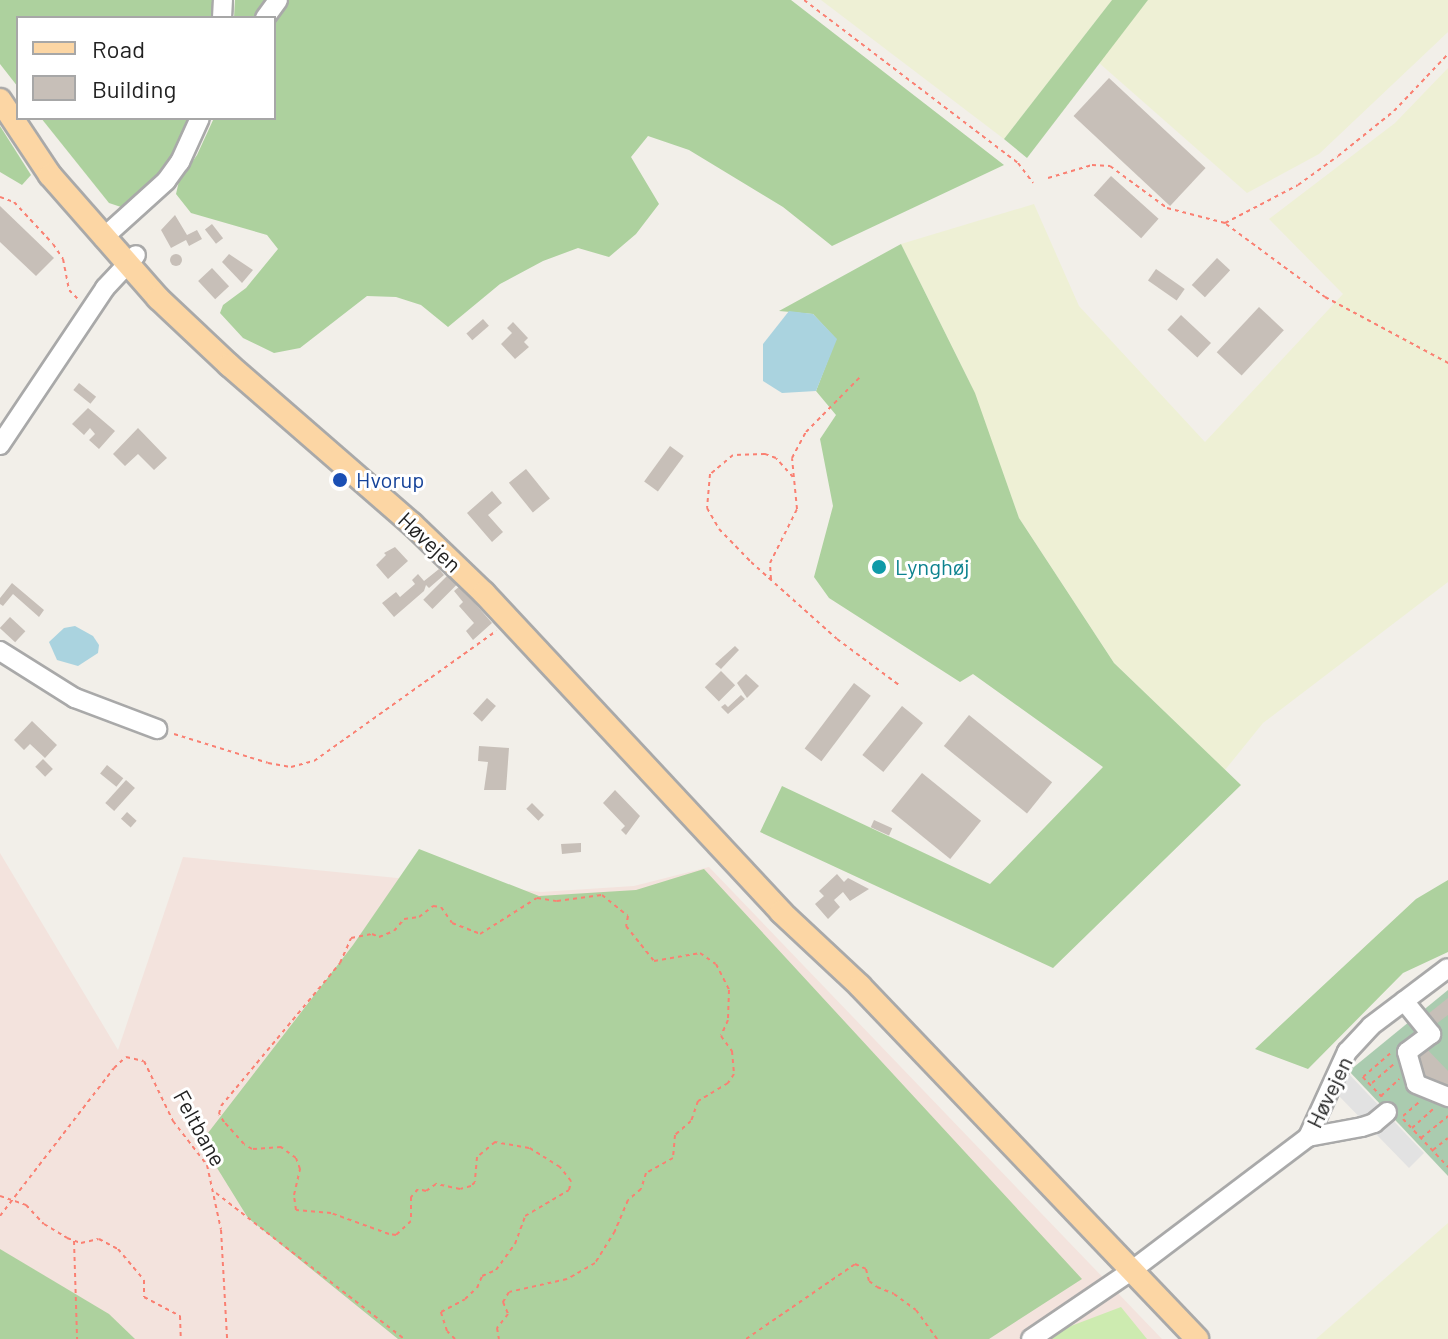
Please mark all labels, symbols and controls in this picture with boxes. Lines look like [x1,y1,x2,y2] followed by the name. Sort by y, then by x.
[16,16,276,120] legend
[92,34,145,63] text: Road
[92,74,176,103] text: Building
[356,467,424,493] place label: Hvorup
[331,471,349,489] marker: Hvorup
[393,506,467,578] street label: Høvejen
[895,554,970,580] place label: Lynghøj
[870,558,888,576] marker: Lynghøj
[1300,1052,1358,1132] street label: Høvejen
[168,1085,232,1171] street label: Feltbane

